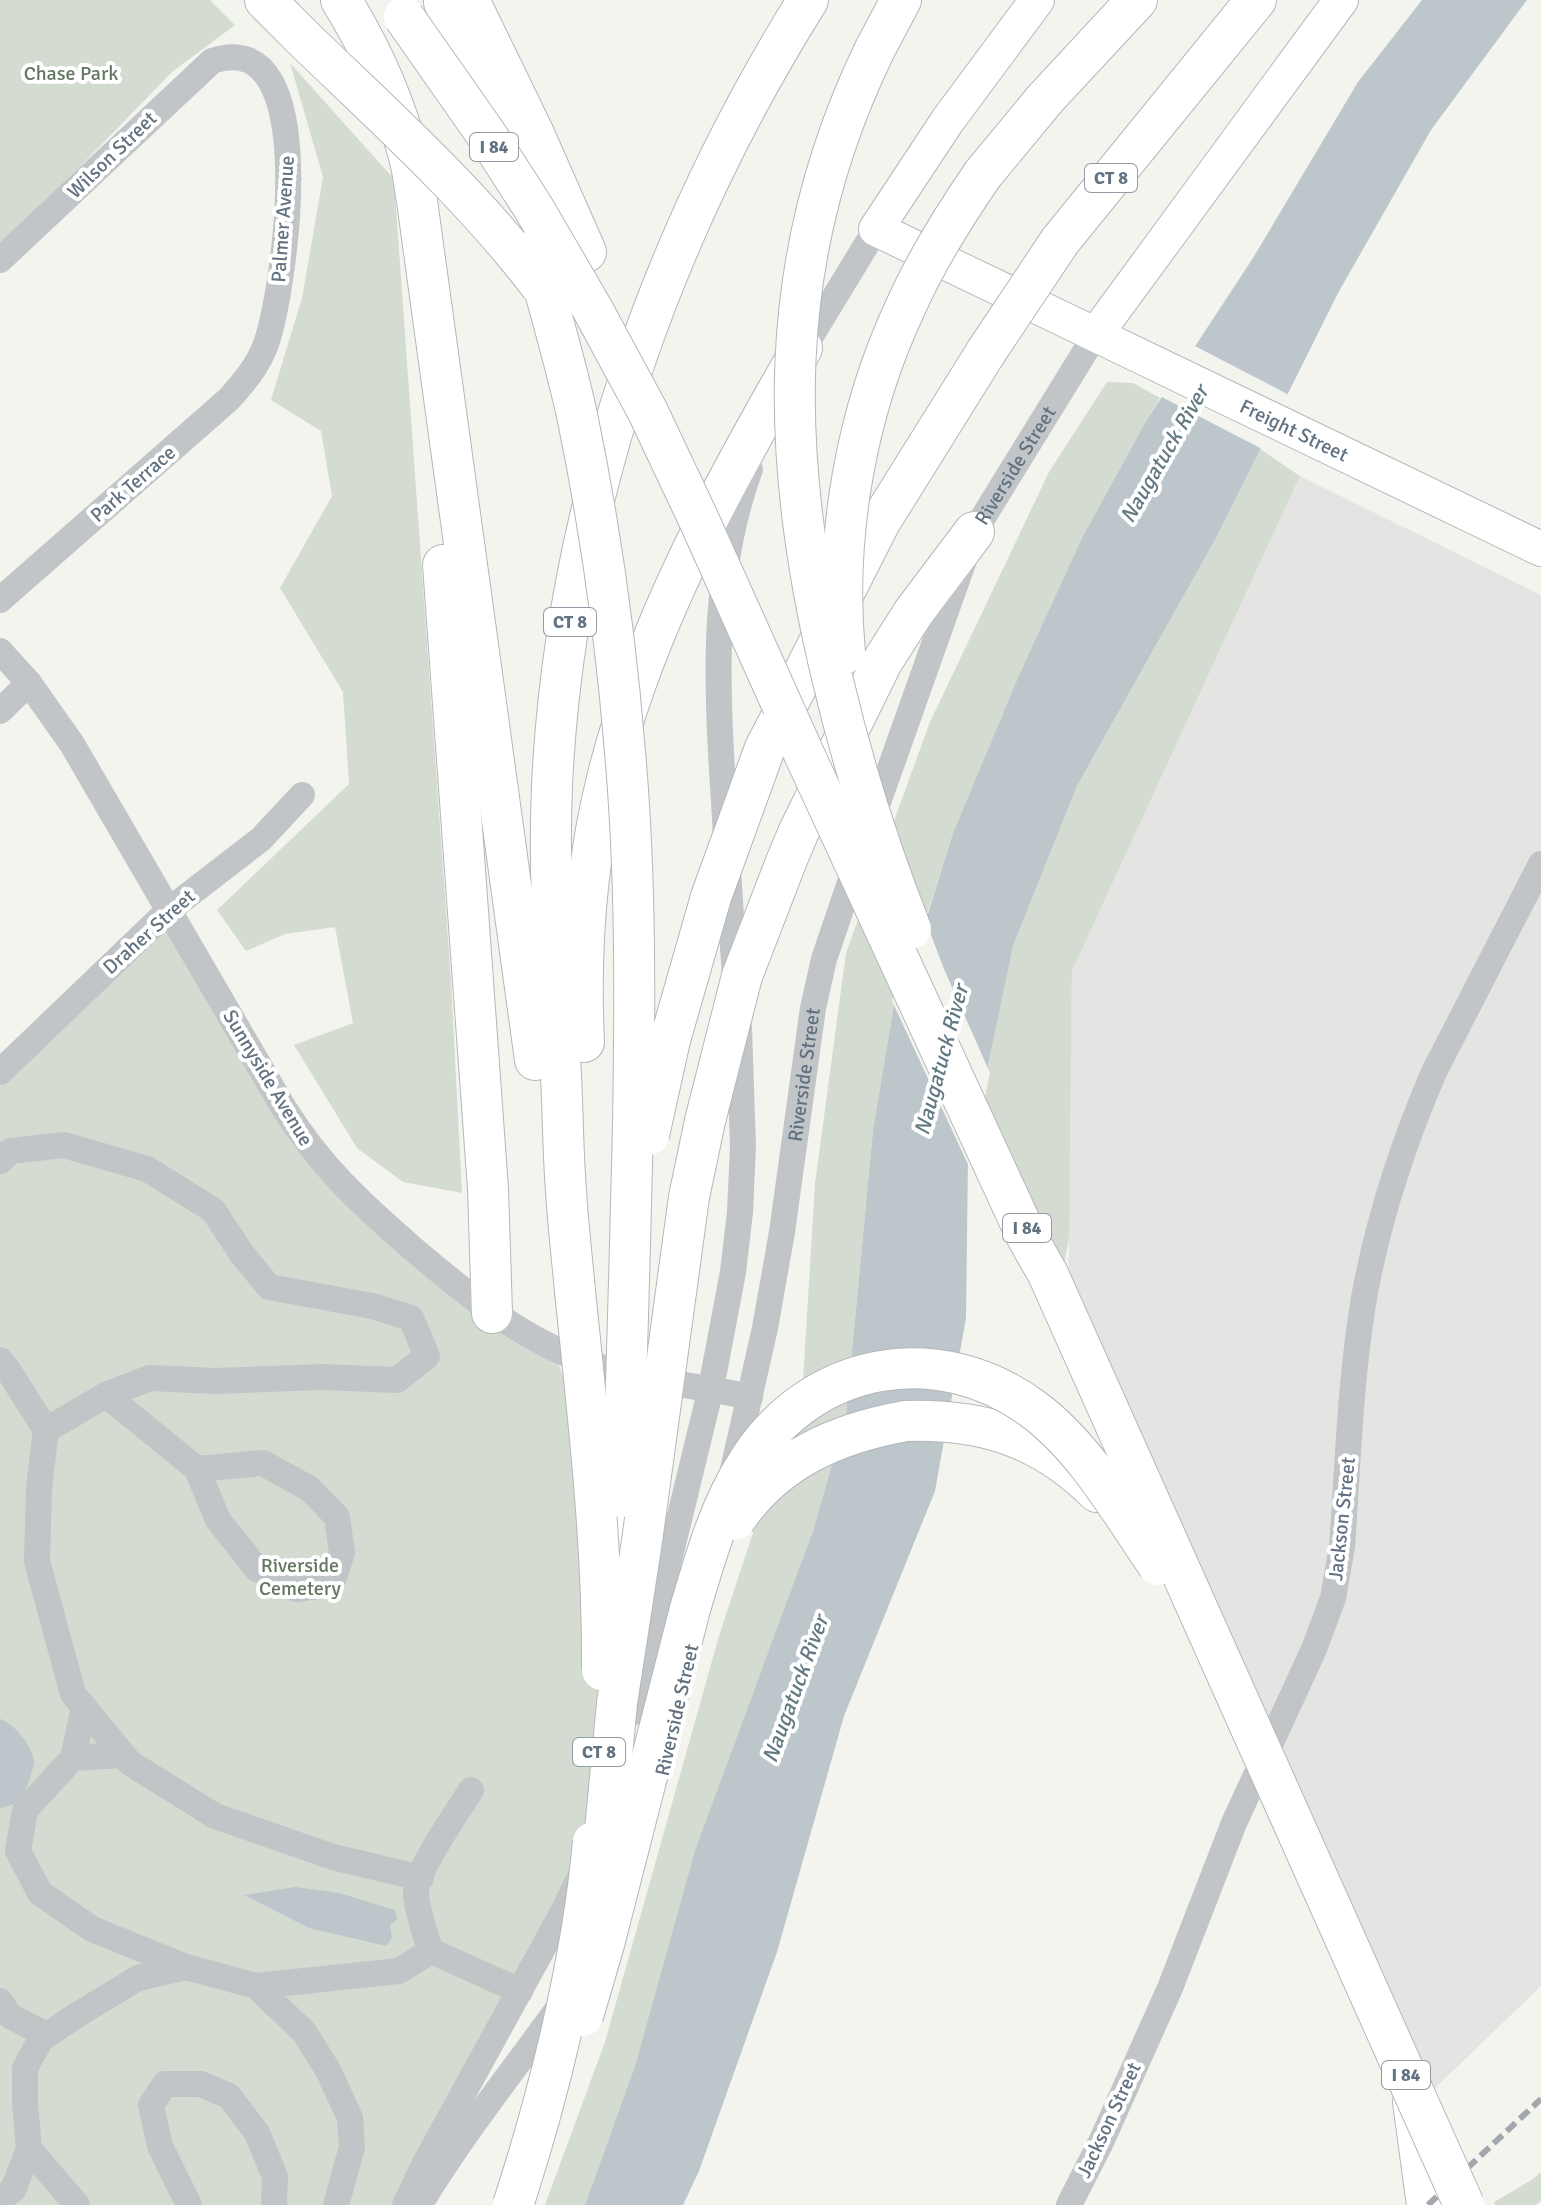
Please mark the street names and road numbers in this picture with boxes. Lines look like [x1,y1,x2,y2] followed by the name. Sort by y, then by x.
[62,106,162,204] street label: Wilson Street
[470,133,518,161] road number: I 84
[266,155,300,283] street label: Palmer Avenue
[1085,164,1137,192] road number: CT 8
[1236,393,1352,467] street label: Freight Street
[969,401,1061,529] street label: Riverside Street
[85,440,181,528] street label: Park Terrace
[544,608,596,636] road number: CT 8
[98,884,200,980] street label: Draher Street
[217,1005,319,1151] street label: Sunnyside Avenue
[782,1006,825,1143] street label: Riverside Street
[1003,1214,1051,1242] road number: I 84
[1323,1456,1361,1582] street label: Jackson Street
[650,1642,704,1778] street label: Riverside Street
[573,1738,625,1766] road number: CT 8
[1071,2058,1147,2182] street label: Jackson Street
[1382,2061,1430,2089] road number: I 84

